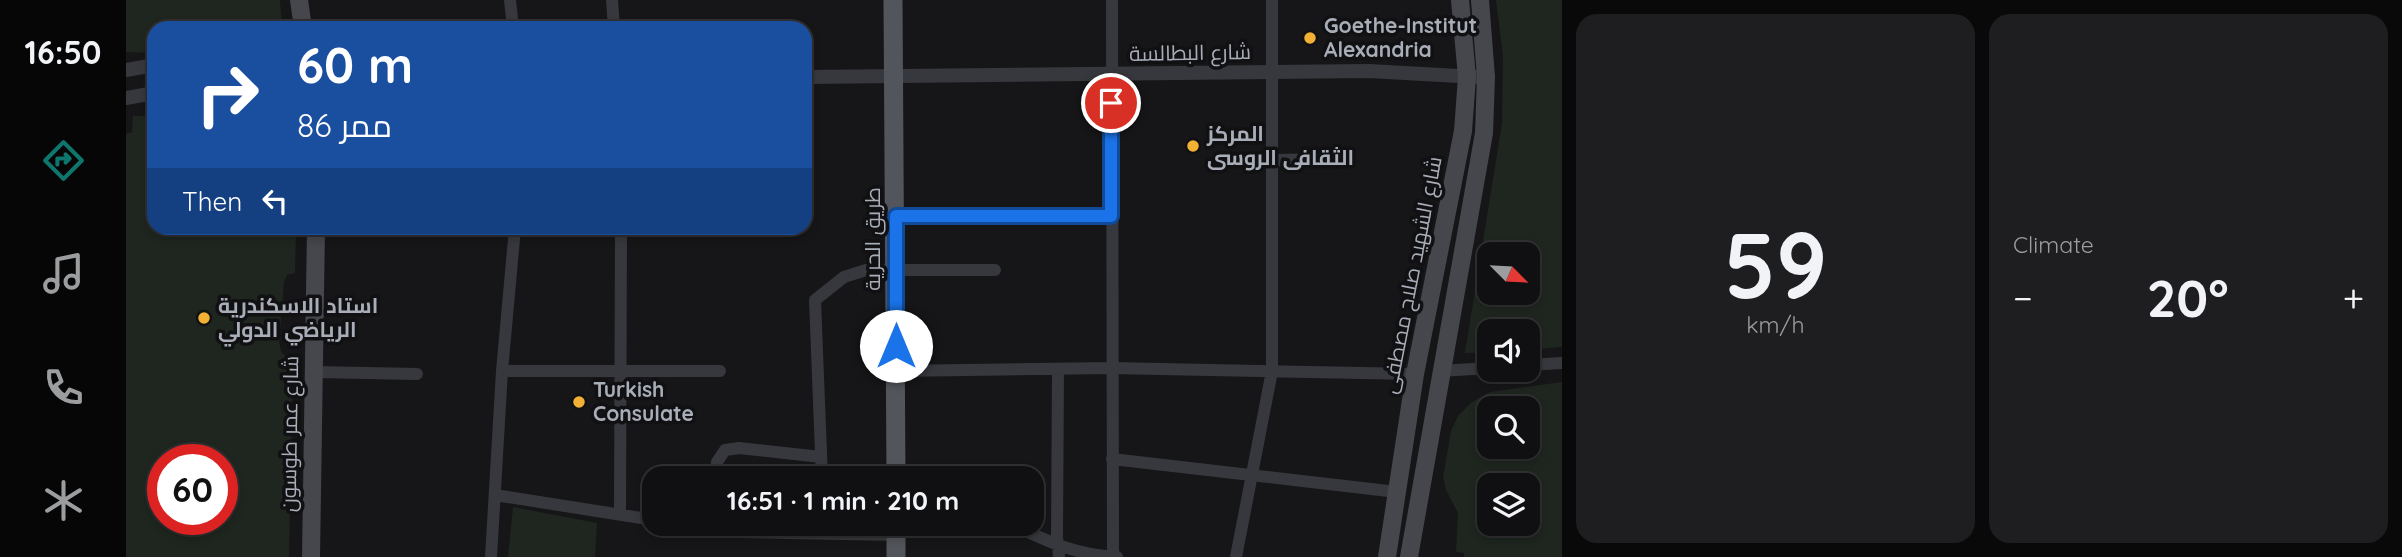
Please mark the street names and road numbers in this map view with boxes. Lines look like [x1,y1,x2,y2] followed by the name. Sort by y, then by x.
[1129,38,1251,68] street label: شارع البطالسة
[1375,154,1449,396] street label: شارع الشهيد صلاح مصطفى
[859,187,886,291] street label: طريق الحرية
[275,356,305,512] street label: شارع عمر طوسون

